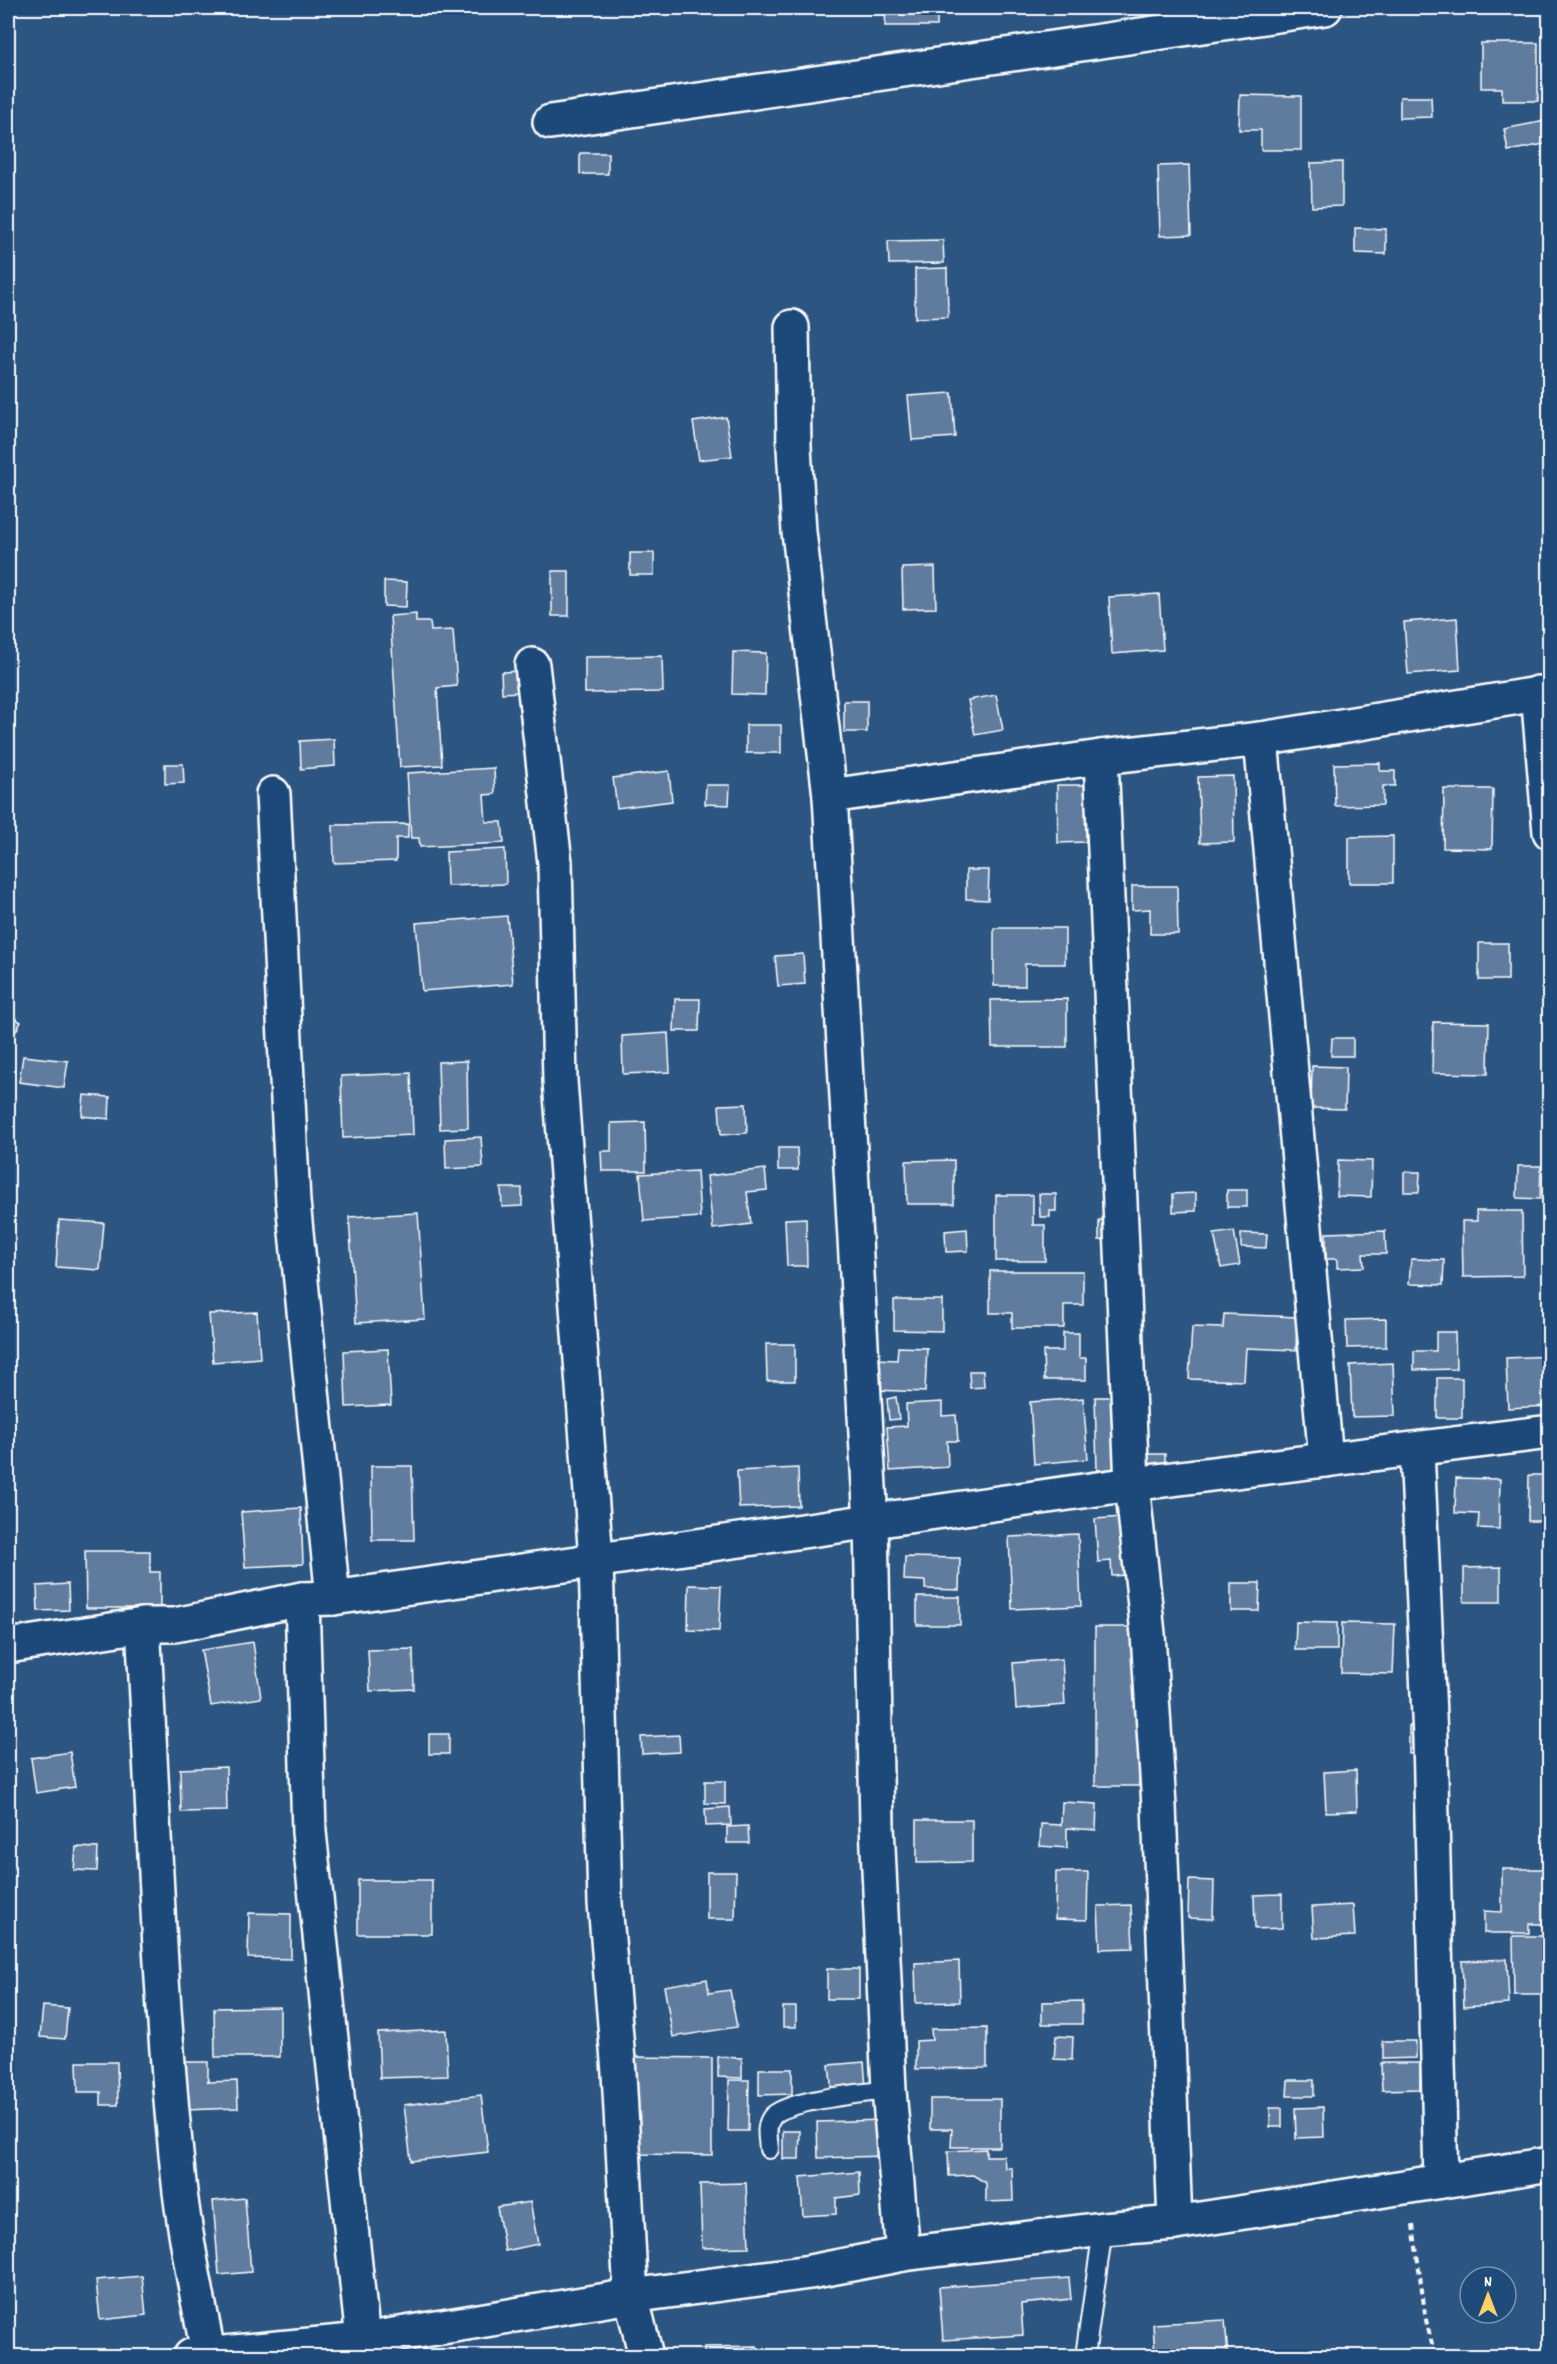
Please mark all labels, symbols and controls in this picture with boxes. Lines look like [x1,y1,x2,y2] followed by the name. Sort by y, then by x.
[1458,2265,1518,2325] north arrow
[1484,2271,1492,2294] text: N

